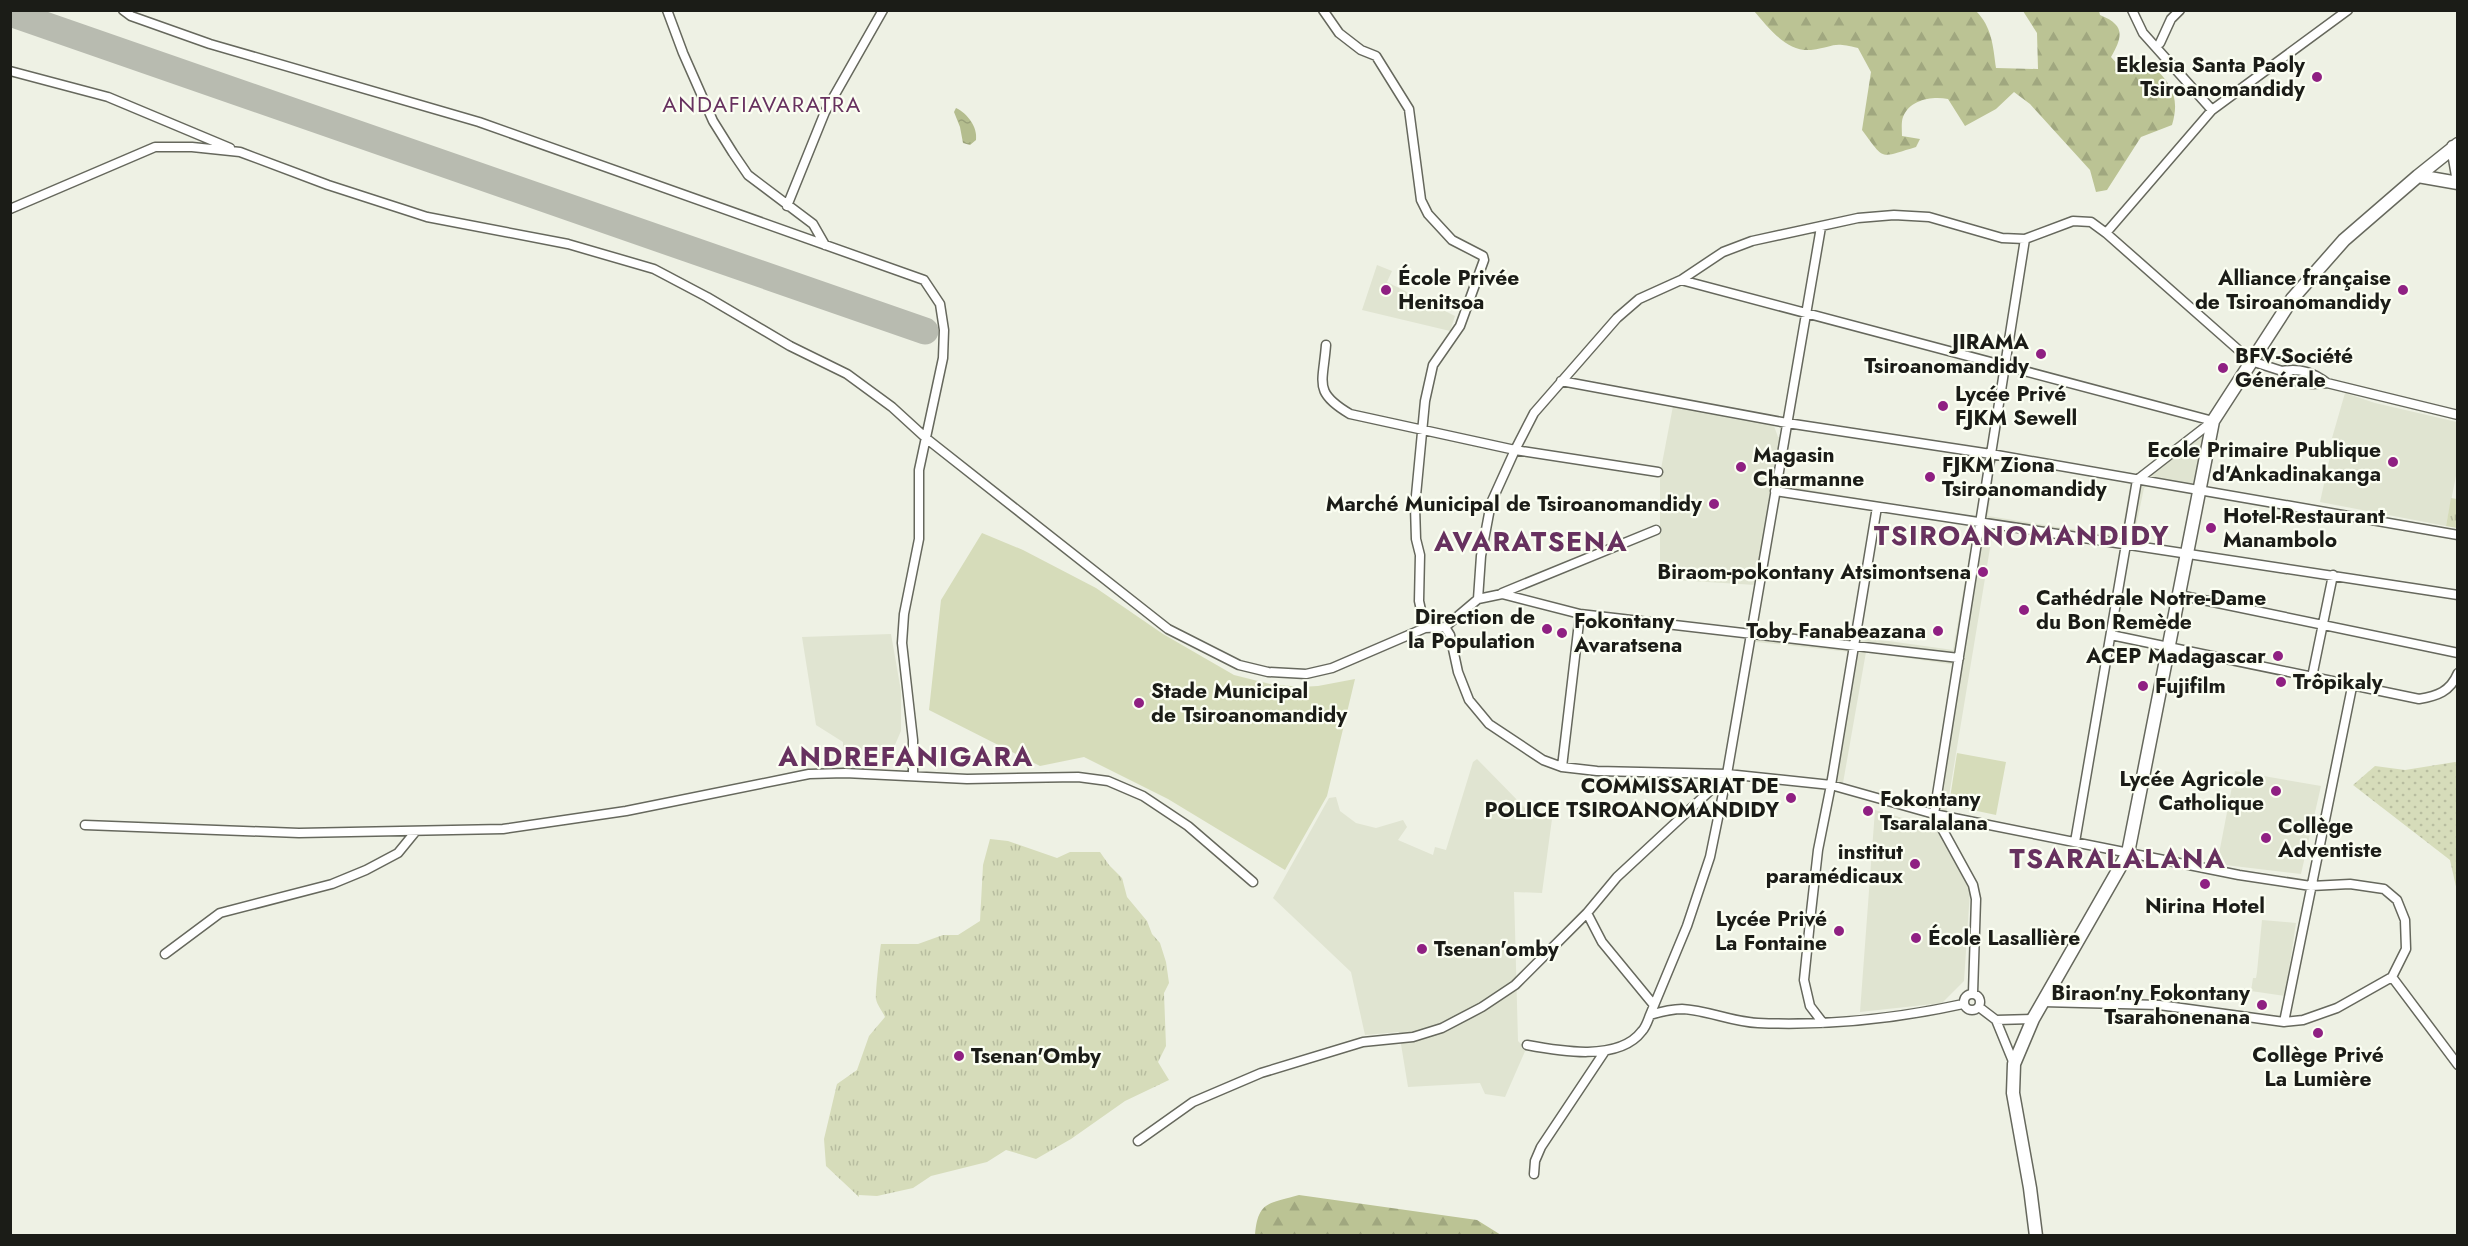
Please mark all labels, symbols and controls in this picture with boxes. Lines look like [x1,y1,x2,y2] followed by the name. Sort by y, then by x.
[2116,50,2306,104] place label: Eklesia Santa Paoly Tsiroanomandidy
[2310,70,2324,84] marker: Eklesia Santa Paoly Tsiroanomandidy
[662,88,862,120] district label: ANDAFIAVARATRA
[1398,263,1519,317] place label: École Privée Henitsoa
[2195,263,2392,317] place label: Alliance française de Tsiroanomandidy
[1379,283,1393,297] marker: École Privée Henitsoa
[2396,283,2410,297] marker: Alliance française de Tsiroanomandidy
[1864,327,2030,381] place label: JIRAMA Tsiroanomandidy
[2235,341,2353,395] place label: BFV-Société Générale
[2034,347,2048,361] marker: JIRAMA Tsiroanomandidy
[2216,361,2230,375] marker: BFV-Société Générale
[1955,379,2077,433] place label: Lycée Privé FJKM Sewell
[1936,399,1950,413] marker: Lycée Privé FJKM Sewell
[2147,435,2381,489] place label: Ecole Primaire Publique d'Ankadinakanga
[1753,440,1864,494] place label: Magasin Charmanne
[1942,450,2108,504] place label: FJKM Ziona Tsiroanomandidy
[2386,455,2400,469] marker: Ecole Primaire Publique d'Ankadinakanga
[1734,460,1748,474] marker: Magasin Charmanne
[1923,470,1937,484] marker: FJKM Ziona Tsiroanomandidy
[1326,489,1703,519] place label: Marché Municipal de Tsiroanomandidy
[1707,497,1721,511] marker: Marché Municipal de Tsiroanomandidy
[2223,501,2385,555] place label: Hotel-Restaurant Manambolo
[1874,516,2170,555] district label: TSIROANOMANDIDY
[2204,521,2218,535] marker: Hotel-Restaurant Manambolo
[1433,522,1628,561] district label: AVARATSENA
[1657,557,1971,587] place label: Biraom-pokontany Atsimontsena
[1976,565,1990,579] marker: Biraom-pokontany Atsimontsena
[2036,583,2266,637] place label: Cathédrale Notre-Dame du Bon Remède
[1408,602,1535,656] place label: Direction de la Population
[2017,603,2031,617] marker: Cathédrale Notre-Dame du Bon Remède
[1573,606,1682,660] place label: Fokontany Avaratsena
[1746,616,1926,646] place label: Toby Fanabeazana
[1540,622,1554,636] marker: Direction de la Population
[1931,624,1945,638] marker: Toby Fanabeazana
[1555,626,1569,640] marker: Fokontany Avaratsena
[2085,641,2266,671] place label: ACEP Madagascar
[2271,649,2285,663] marker: ACEP Madagascar
[2293,667,2384,697] place label: Trôpikaly
[2155,671,2226,701] place label: Fujifilm
[2274,675,2288,689] marker: Trôpikaly
[1151,676,1348,730] place label: Stade Municipal de Tsiroanomandidy
[2136,679,2150,693] marker: Fujifilm
[1132,696,1146,710] marker: Stade Municipal de Tsiroanomandidy
[777,737,1034,776] district label: ANDREFANIGARA
[2119,764,2264,818] place label: Lycée Agricole Catholique
[1484,771,1779,825] place label: COMMISSARIAT DE POLICE TSIROANOMANDIDY
[1880,784,1988,838] place label: Fokontany Tsaralalana
[2269,784,2283,798] marker: Lycée Agricole Catholique
[1784,791,1798,805] marker: COMMISSARIAT DE POLICE TSIROANOMANDIDY
[1861,804,1875,818] marker: Fokontany Tsaralalana
[2277,811,2382,865] place label: Collège Adventiste
[2259,831,2273,845] marker: Collège Adventiste
[1766,837,1904,891] place label: institut paramédicaux
[2010,839,2226,878] district label: TSARALALANA
[1908,857,1922,871] marker: institut paramédicaux
[2198,877,2212,891] marker: Nirina Hotel
[2145,891,2265,921] place label: Nirina Hotel
[1715,904,1827,958] place label: Lycée Privé La Fontaine
[1928,923,2080,953] place label: École Lasallière
[1832,924,1846,938] marker: Lycée Privé La Fontaine
[1909,931,1923,945] marker: École Lasallière
[1434,934,1560,964] place label: Tsenan'omby
[1415,942,1429,956] marker: Tsenan'omby
[2051,978,2251,1032] place label: Biraon'ny Fokontany Tsarahonenana
[2255,998,2269,1012] marker: Biraon'ny Fokontany Tsarahonenana
[2311,1026,2325,1040] marker: Collège Privé La Lumière
[2252,1040,2384,1094] place label: Collège Privé La Lumière
[971,1041,1102,1071] place label: Tsenan'Omby
[952,1049,966,1063] marker: Tsenan'Omby

